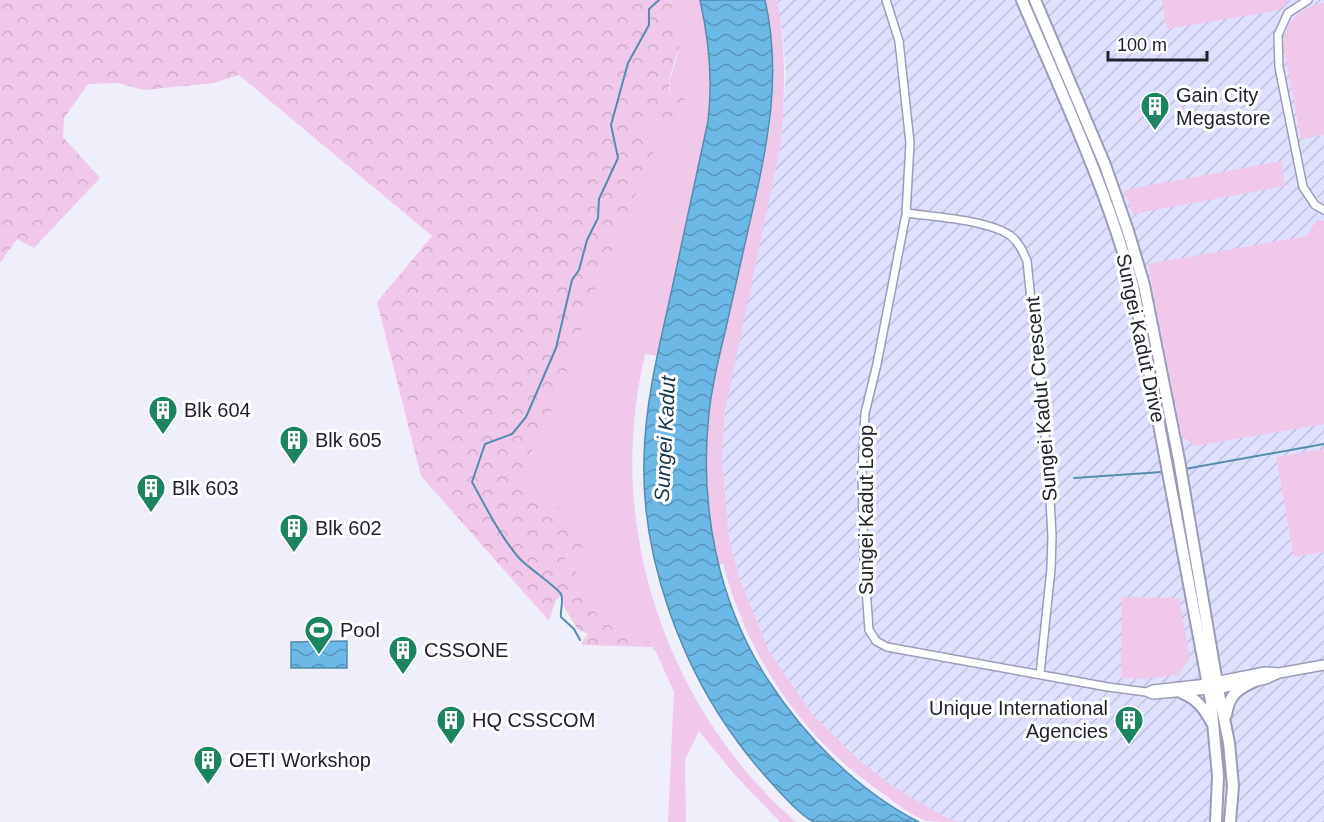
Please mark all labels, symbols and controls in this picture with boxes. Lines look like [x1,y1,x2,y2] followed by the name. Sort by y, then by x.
[1108,24,1207,62] scale bar
[1117,35,1167,55] text: 100 m
[1176,84,1271,129] place label: Gain City Megastore
[1139,90,1171,132] building icon: Gain City Megastore
[1112,251,1170,425] street label: Sungei Kadut Drive
[1021,295,1061,502] street label: Sungei Kadut Crescent
[650,374,679,503] water label: Sungei Kadut
[147,394,179,436] building icon: Blk 604
[184,399,251,421] place label: Blk 604
[278,424,310,466] building icon: Blk 605
[855,425,877,595] street label: Sungei Kadut Loop
[315,429,382,451] place label: Blk 605
[135,472,167,514] building icon: Blk 603
[172,477,239,499] place label: Blk 603
[278,512,310,554] building icon: Blk 602
[315,517,382,539] place label: Blk 602
[303,614,335,656] sports icon: Pool
[340,619,380,641] place label: Pool
[387,634,419,676] building icon: CSSONE
[424,639,508,661] place label: CSSONE
[929,697,1108,742] place label: Unique International Agencies
[435,704,467,746] building icon: HQ CSSCOM
[1113,704,1145,746] building icon: Unique International Agencies
[472,709,595,731] place label: HQ CSSCOM
[192,744,224,786] building icon: OETI Workshop
[229,749,371,771] place label: OETI Workshop

